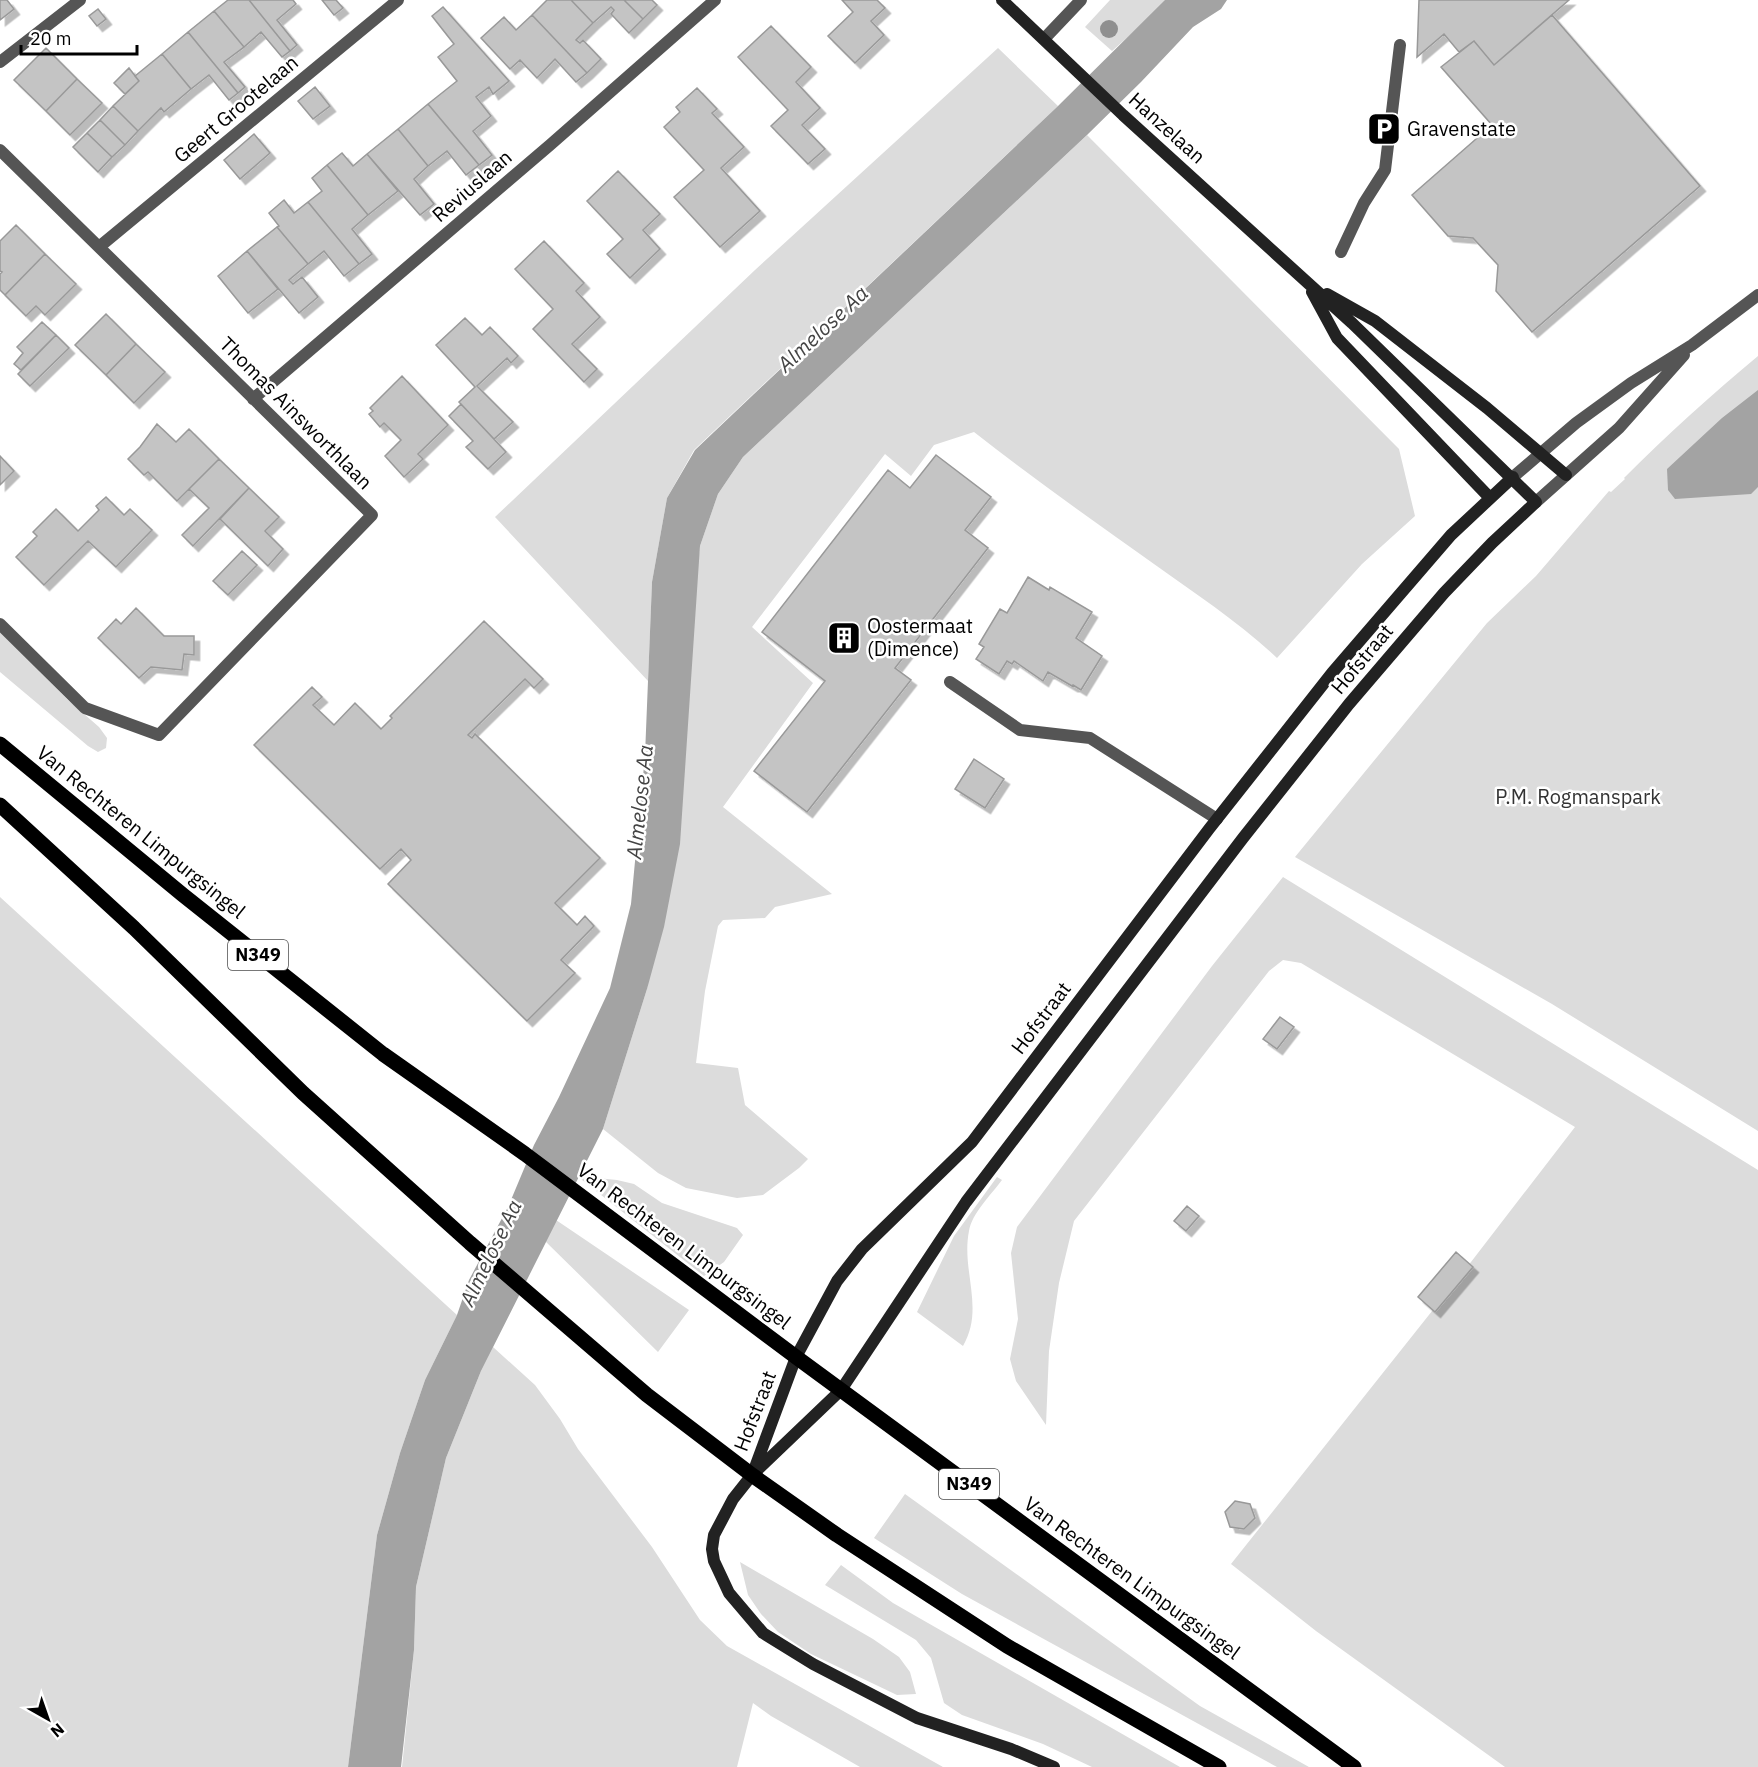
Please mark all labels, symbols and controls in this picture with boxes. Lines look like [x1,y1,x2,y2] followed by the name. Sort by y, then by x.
[21,18,136,56] scale bar
[30,27,72,50] text: 20 m
[168,49,304,169] street label: Geert Grootelaan
[1123,86,1211,169] street label: Hanzelaan
[1366,111,1402,147] parking icon: Gravenstate
[1407,115,1516,142] place label: Gravenstate
[426,143,517,228] street label: Reviuslaan
[770,279,874,378] water label: Almelose Aa
[214,330,379,495] street label: Thomas Ainsworthlaan
[867,612,973,662] place label: Oostermaat (Dimence)
[1324,618,1399,700] street label: Hofstraat
[826,620,862,656] building icon: Oostermaat (Dimence)
[31,739,251,924] street label: Van Rechteren Limpurgsingel
[619,743,659,861] water label: Almelose Aa
[1495,783,1661,810] park label: P.M. Rogmanspark
[228,940,288,970] road number: N349
[1005,976,1077,1059] street label: Hofstraat
[572,1156,797,1335] street label: Van Rechteren Limpurgsingel
[452,1195,528,1311] water label: Almelose Aa
[727,1367,782,1455] street label: Hofstraat
[939,1469,999,1499] road number: N349
[1019,1490,1246,1665] street label: Van Rechteren Limpurgsingel
[18,1689,78,1749] north arrow
[47,1719,69,1742] text: N

